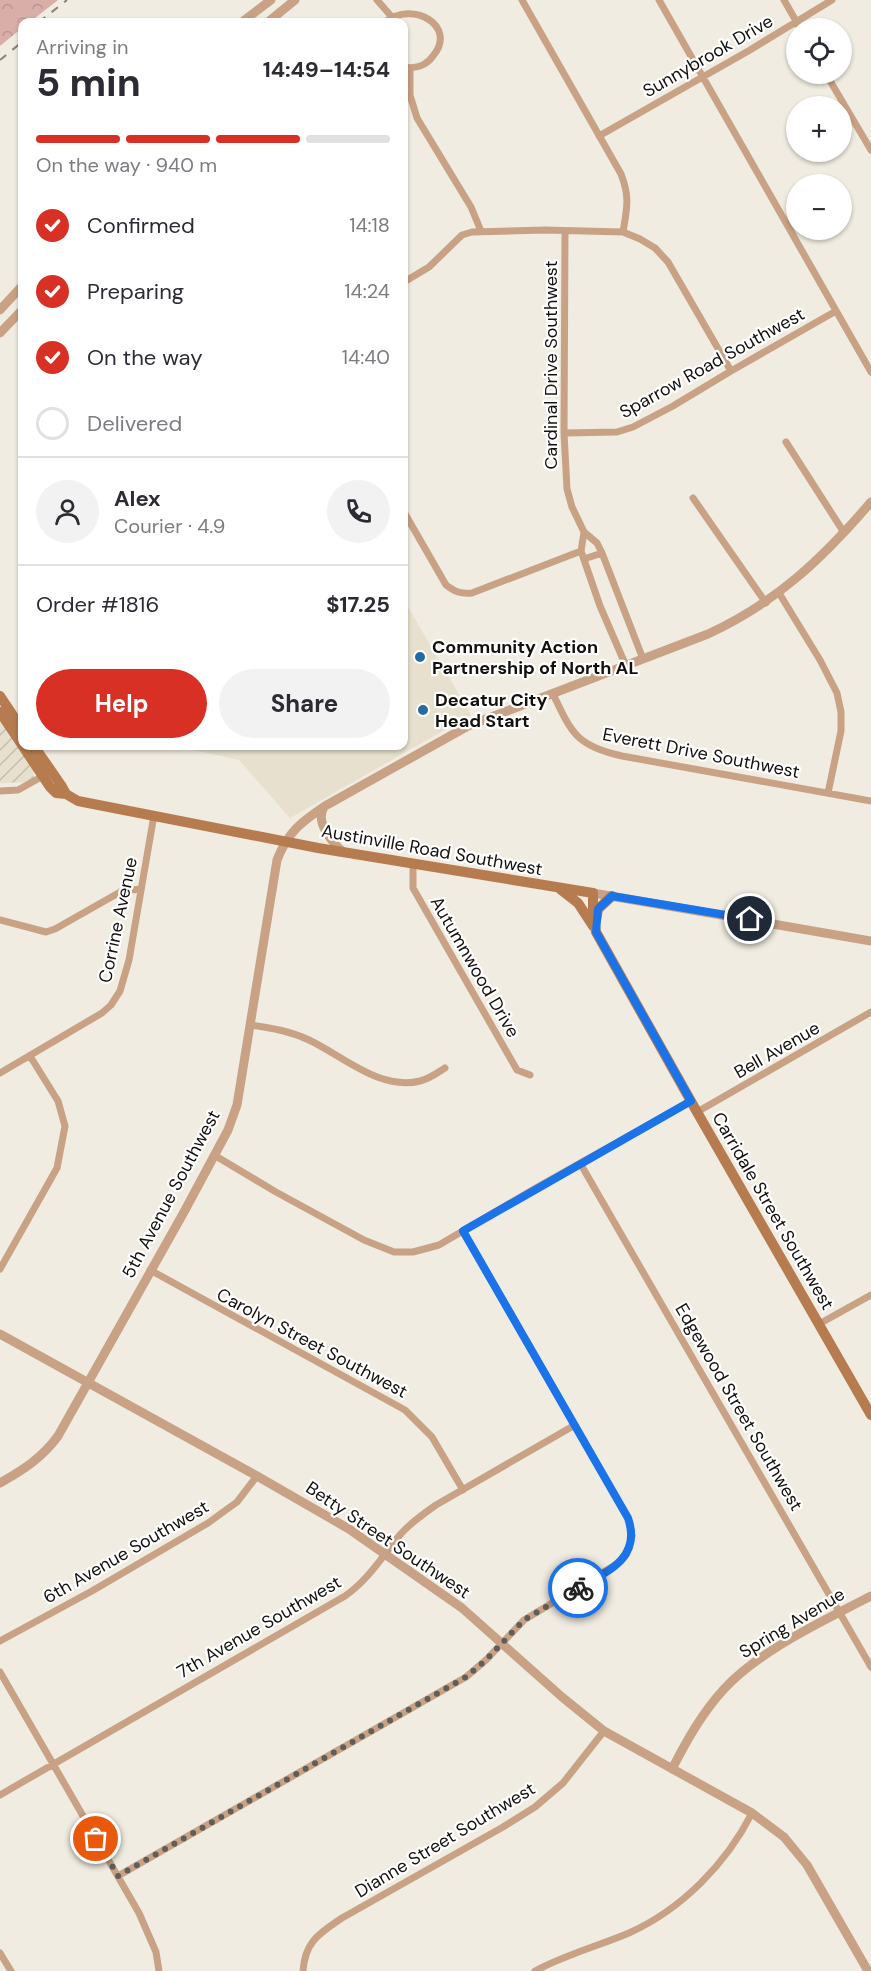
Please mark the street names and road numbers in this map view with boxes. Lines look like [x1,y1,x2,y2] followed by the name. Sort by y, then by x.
[639,9,777,103] street label: Sunnybrook Drive
[539,260,563,470] street label: Cardinal Drive Southwest
[615,302,809,424] street label: Sparrow Road Southwest
[600,722,802,784] street label: Everett Drive Southwest
[320,819,544,881] street label: Austinville Road Southwest
[93,855,143,985] street label: Corrine Avenue
[425,892,525,1042] street label: Autumnwood Drive
[730,1016,824,1084] street label: Bell Avenue
[116,1106,226,1282] street label: 5th Avenue Southwest
[707,1108,839,1314] street label: Carridale Street Southwest
[212,1282,412,1404] street label: Carolyn Street Southwest
[670,1299,808,1515] street label: Edgewood Street Southwest
[301,1476,475,1604] street label: Betty Street Southwest
[39,1495,213,1609] street label: 6th Avenue Southwest
[173,1570,345,1684] street label: 7th Avenue Southwest
[735,1582,849,1664] street label: Spring Avenue
[350,1777,540,1903] street label: Dianne Street Southwest

